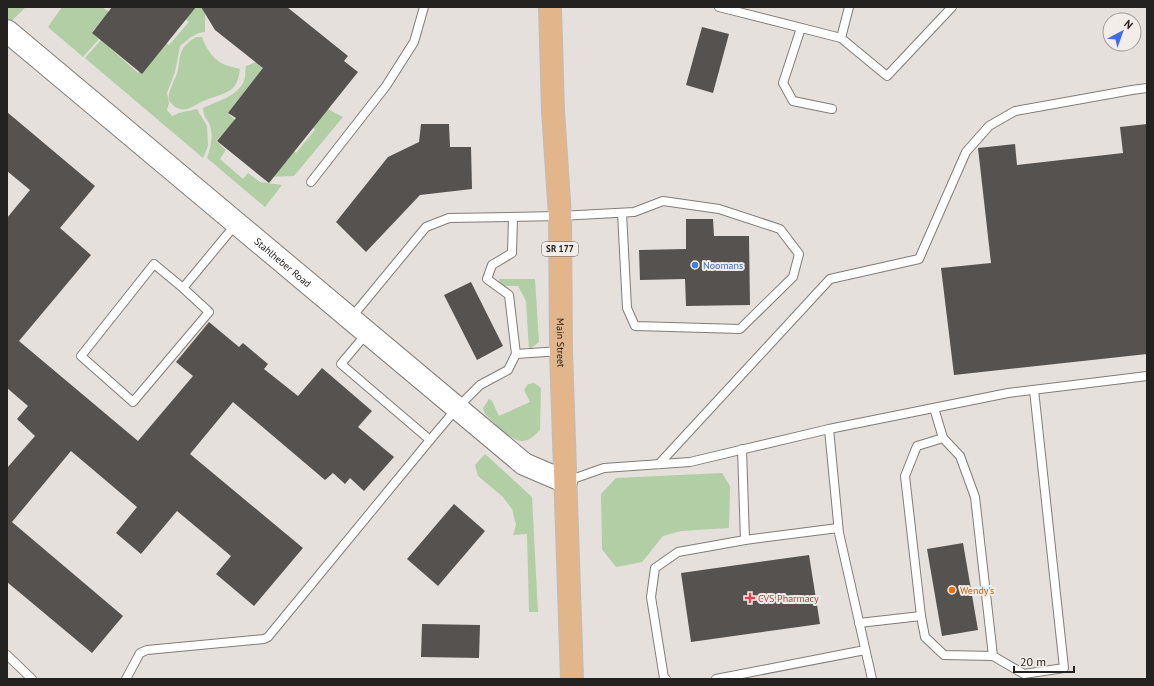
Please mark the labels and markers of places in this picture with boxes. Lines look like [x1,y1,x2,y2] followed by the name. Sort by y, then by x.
[703,259,743,272] place label: Noomans
[690,260,700,270] marker: Noomans
[960,584,994,597] place label: Wendy's
[947,585,957,595] marker: Wendy's
[758,592,819,605] place label: CVS Pharmacy
[745,593,755,603] marker: CVS Pharmacy

